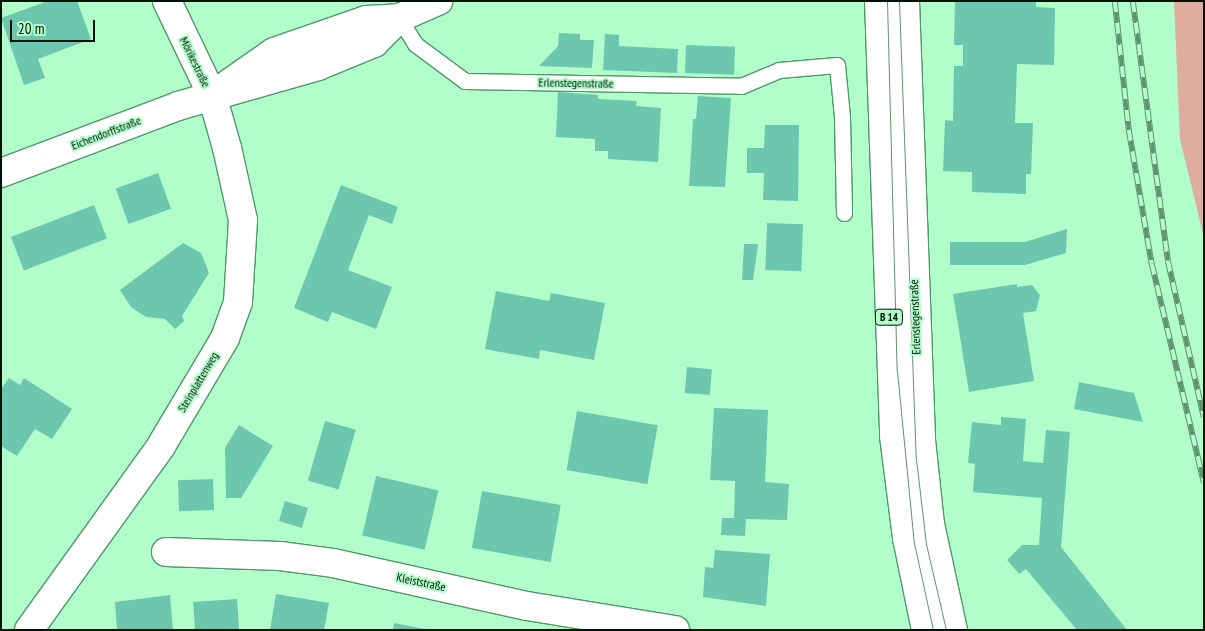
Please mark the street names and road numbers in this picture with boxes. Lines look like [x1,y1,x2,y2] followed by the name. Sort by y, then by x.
[177,34,213,90] street label: Mörikestraße
[538,75,614,91] street label: Erlenstegenstraße
[69,113,143,153] street label: Eichendorffstraße
[906,279,924,355] street label: Erlenstegenstraße
[874,308,904,326] road number: B 14
[174,349,222,415] street label: Steinplattenweg
[395,570,447,594] street label: Kleiststraße

